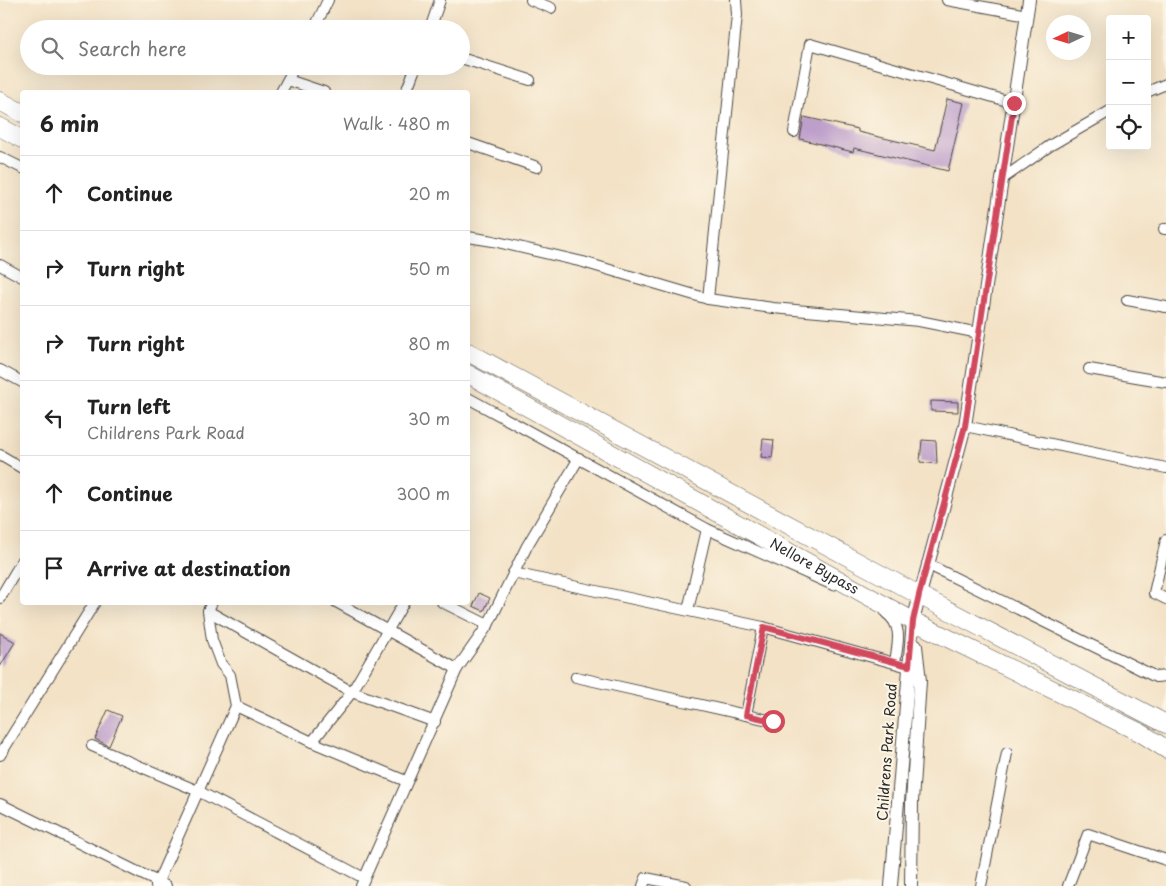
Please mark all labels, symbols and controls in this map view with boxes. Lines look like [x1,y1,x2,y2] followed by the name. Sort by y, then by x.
[1046,15,1091,60] north arrow
[1106,15,1151,150] map controls
[1106,15,1151,60] button: +
[20,20,470,75] search box
[38,34,66,62] icon: search
[78,34,187,62] text: Search here
[1106,60,1151,105] button: −
[1003,92,1026,115] route end
[1106,105,1151,150] button: locate
[40,107,99,139] text: 6 min
[343,111,450,135] text: Walk · 480 m
[40,179,68,207] icon: ahead
[87,179,173,207] text: Continue
[409,181,450,205] text: 20 m
[40,254,68,282] icon: right
[87,254,185,282] text: Turn right
[409,256,450,280] text: 50 m
[40,329,68,357] icon: right
[87,329,185,357] text: Turn right
[408,331,450,355] text: 80 m
[87,392,171,420] text: Turn left
[40,404,68,432] icon: left
[408,406,450,430] text: 30 m
[87,420,245,444] text: Childrens Park Road
[40,479,68,507] icon: ahead
[87,479,173,507] text: Continue
[396,481,450,505] text: 300 m
[766,533,863,599] street label: Nellore Bypass
[40,554,68,582] icon: arrive
[87,554,291,582] text: Arrive at destination
[871,682,902,822] street label: Childrens Park Road
[762,710,785,733] route start

